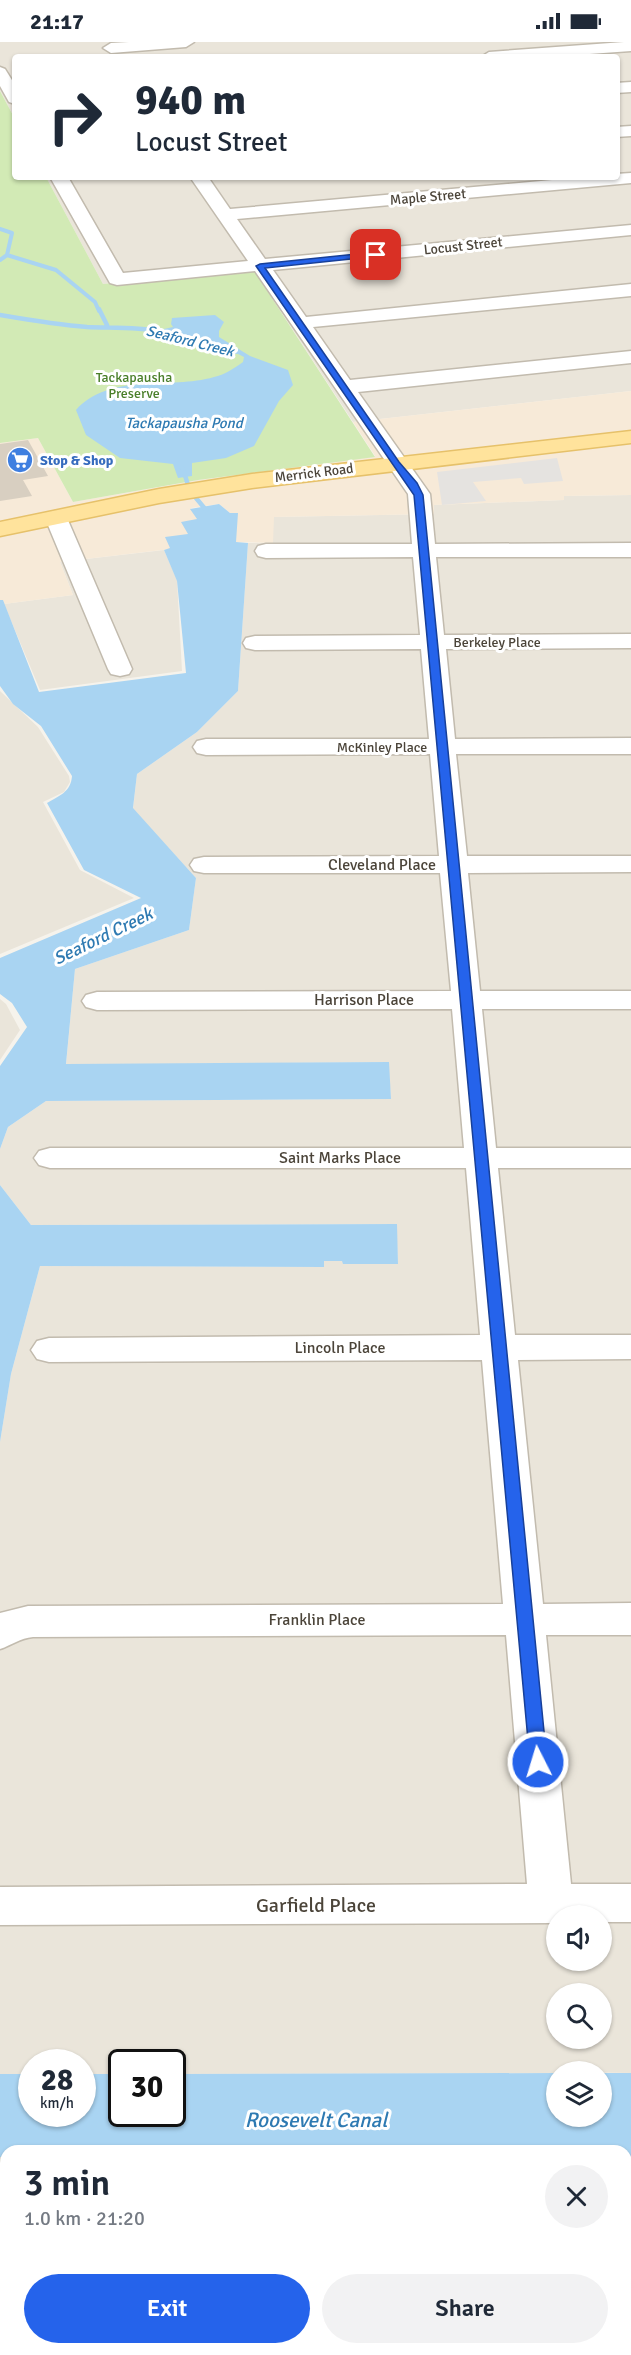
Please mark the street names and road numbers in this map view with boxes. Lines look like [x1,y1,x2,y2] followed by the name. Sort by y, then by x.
[389,185,467,209] street label: Maple Street
[423,233,503,259] street label: Locust Street
[274,460,354,486] street label: Merrick Road
[453,634,541,651] street label: Berkeley Place
[337,739,427,756] street label: McKinley Place
[328,855,436,875] street label: Cleveland Place
[314,990,414,1010] street label: Harrison Place
[279,1148,401,1168] street label: Saint Marks Place
[294,1338,386,1358] street label: Lincoln Place
[269,1610,365,1630] street label: Franklin Place
[256,1893,376,1918] street label: Garfield Place

